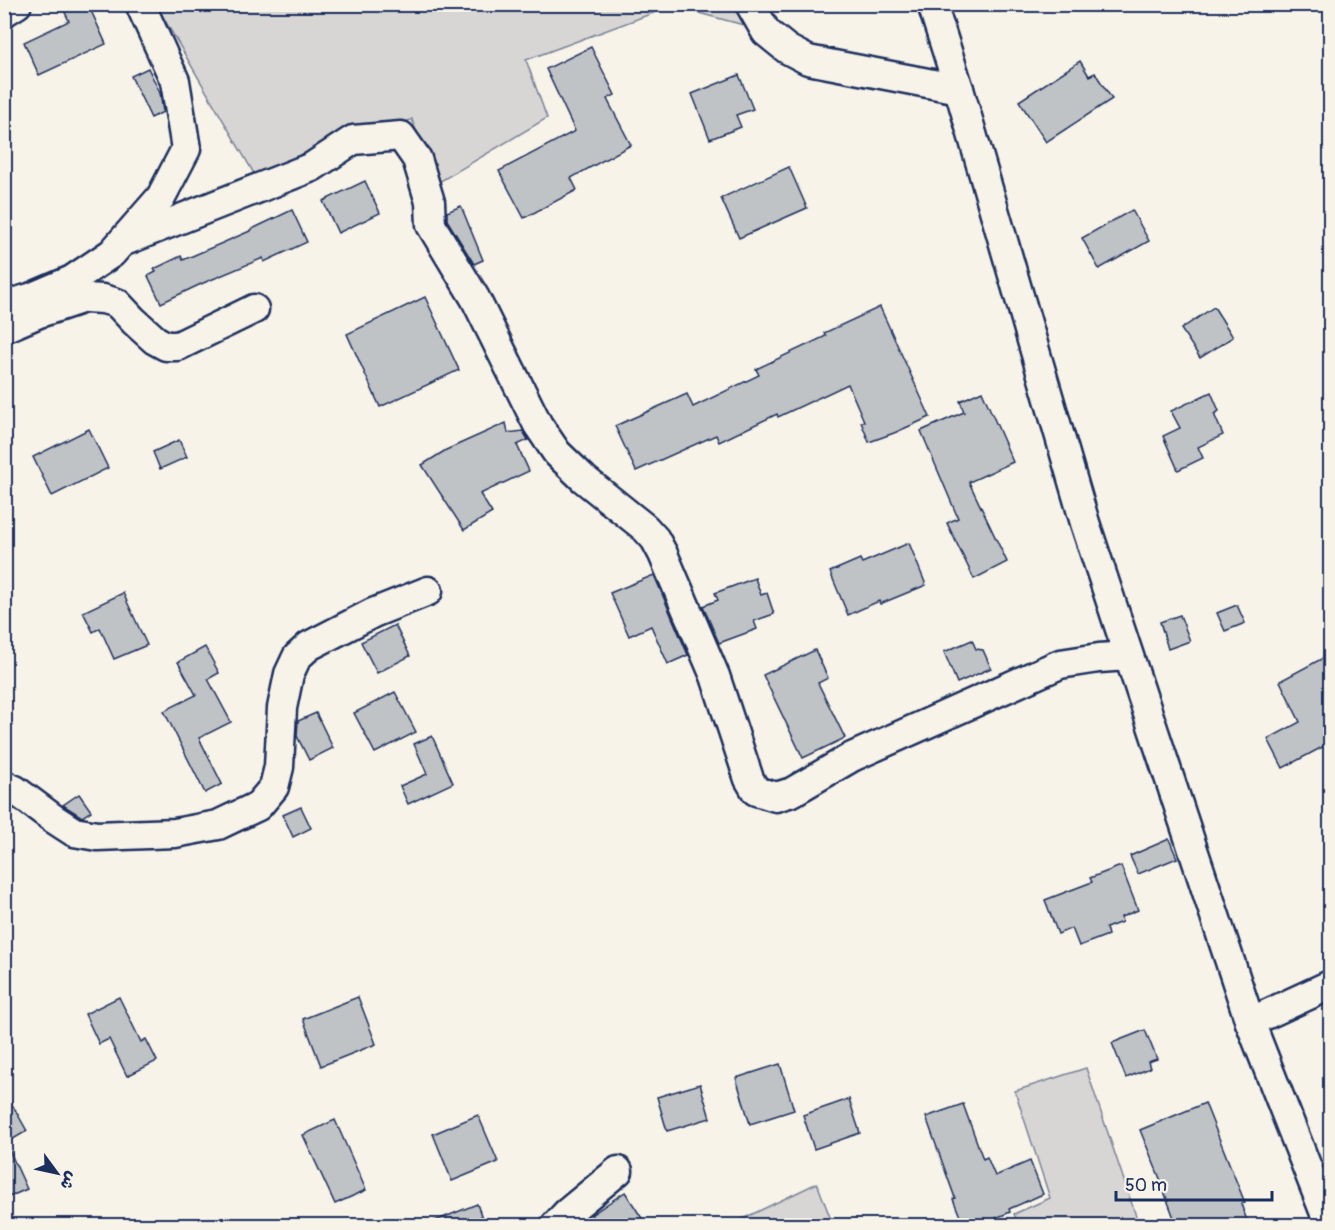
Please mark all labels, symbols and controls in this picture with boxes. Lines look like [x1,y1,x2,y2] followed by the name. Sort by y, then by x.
[27,1143,87,1203] north arrow
[1116,1164,1272,1202] scale bar
[56,1168,82,1193] text: ش
[1125,1174,1167,1197] text: 50 m

